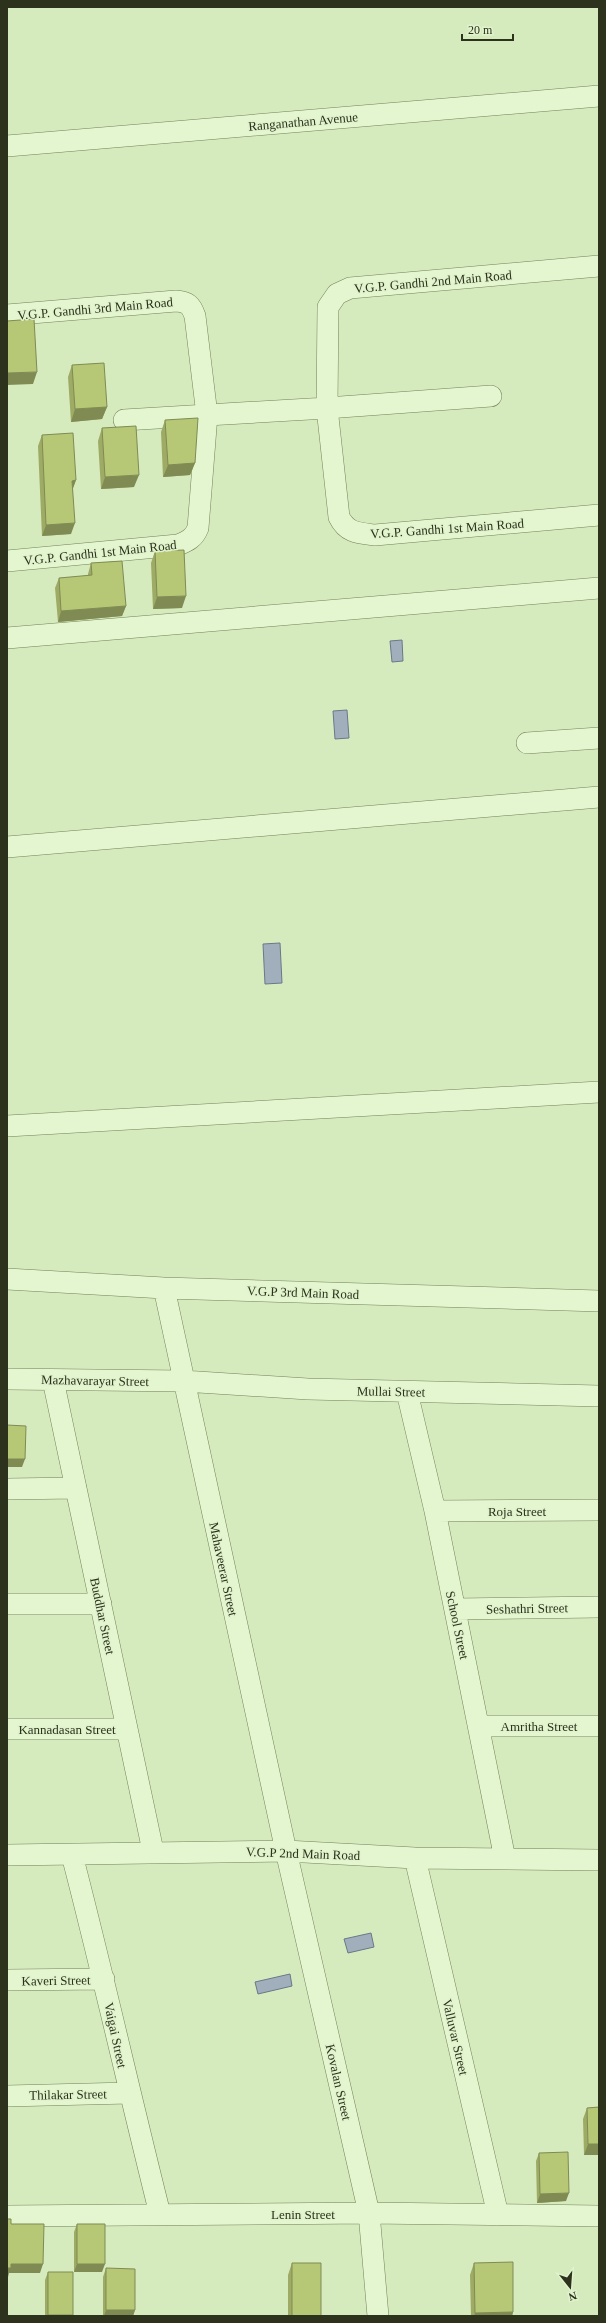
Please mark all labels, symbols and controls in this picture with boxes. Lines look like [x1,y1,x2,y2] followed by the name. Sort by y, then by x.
[462,16,513,42] scale bar
[468,23,493,37] text: 20 m
[248,109,359,134] street label: Ranganathan Avenue
[354,267,513,296] street label: V.G.P. Gandhi 2nd Main Road
[17,294,174,323] street label: V.G.P. Gandhi 3rd Main Road
[370,516,525,541] street label: V.G.P. Gandhi 1st Main Road
[23,537,178,568] street label: V.G.P. Gandhi 1st Main Road
[247,1283,360,1302] street label: V.G.P 3rd Main Road
[41,1372,149,1389] street label: Mazhavarayar Street
[357,1383,426,1400] street label: Mullai Street
[488,1504,546,1519] street label: Roja Street
[206,1521,241,1618] street label: Mahaveerar Street
[87,1576,118,1656] street label: Buddhar Street
[443,1589,472,1661] street label: School Street
[486,1600,568,1617] street label: Seshathri Street
[501,1719,578,1734] street label: Amritha Street
[18,1722,116,1737] street label: Kannadasan Street
[246,1844,361,1863] street label: V.G.P 2nd Main Road
[21,1972,91,1989] street label: Kaveri Street
[439,1998,472,2077] street label: Valluvar Street
[101,2001,130,2070] street label: Vaigai Street
[322,2043,355,2122] street label: Kovalan Street
[29,2086,107,2103] street label: Thilakar Street
[271,2207,335,2222] street label: Lenin Street
[550,2267,590,2307] north arrow
[567,2290,578,2303] text: N

